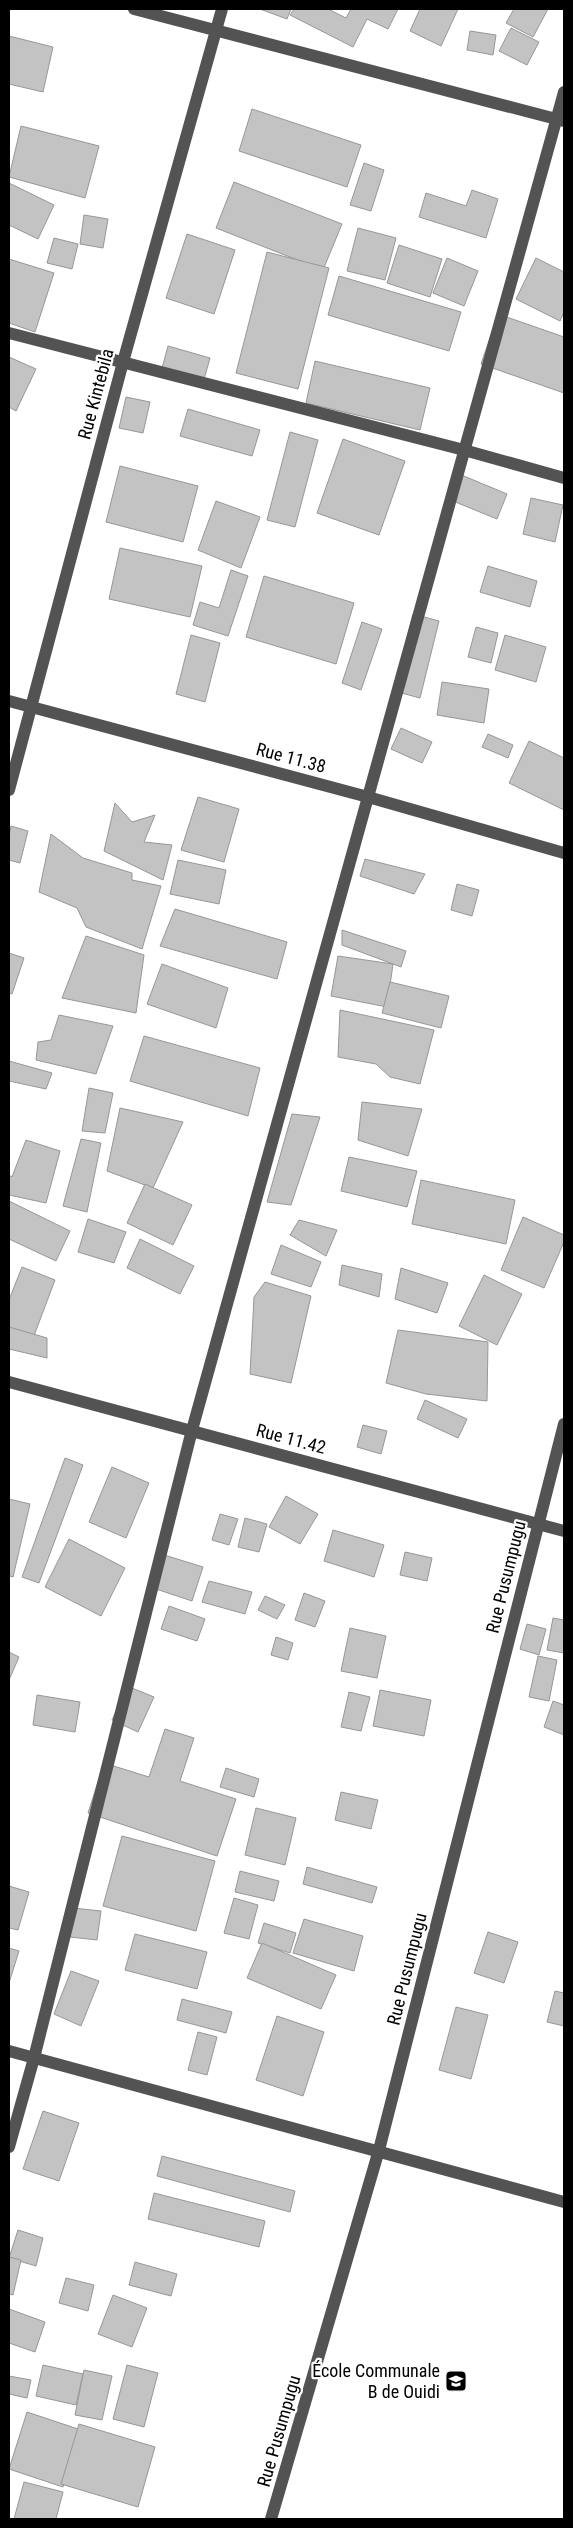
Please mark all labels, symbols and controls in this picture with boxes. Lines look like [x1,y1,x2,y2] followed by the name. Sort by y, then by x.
[73,346,118,442] street label: Rue Kintebila
[254,738,328,777] street label: Rue 11.38
[254,1419,328,1458] street label: Rue 11.42
[481,1518,530,1635] street label: Rue Pusumpugu
[382,1910,431,2027] street label: Rue Pusumpugu
[312,2360,440,2402] place label: École Communale B de Ouidi
[444,2369,468,2393] school or university icon: École Communale B de Ouidi
[253,2373,304,2489] street label: Rue Pusumpugu

